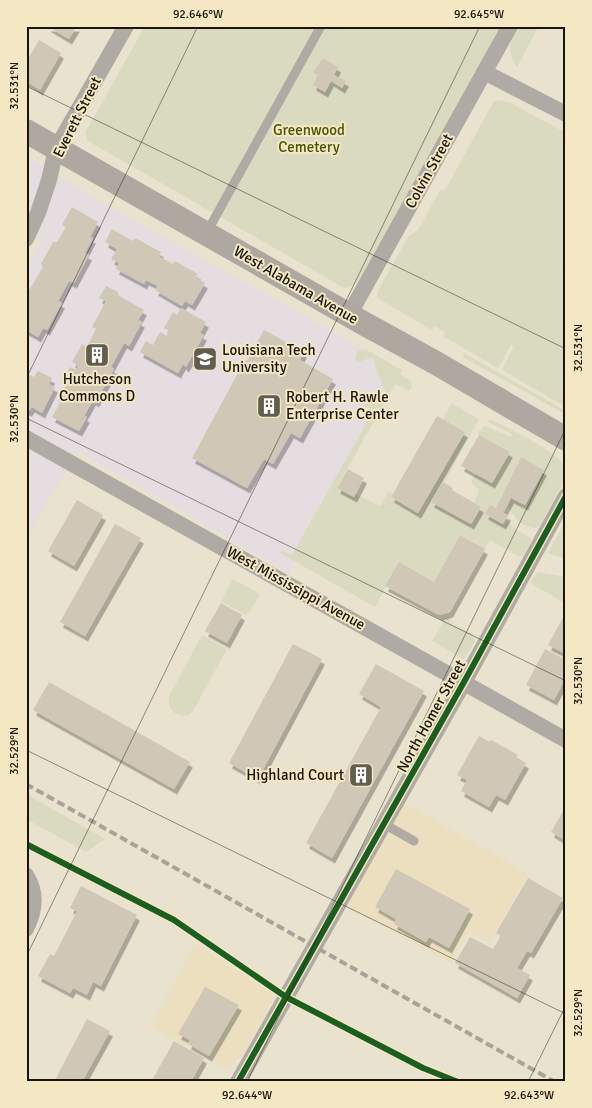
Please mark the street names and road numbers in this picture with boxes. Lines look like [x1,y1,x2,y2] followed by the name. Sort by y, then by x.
[49,74,105,160] street label: Everett Street
[401,131,457,211] street label: Colvin Street
[230,242,362,328] street label: West Alabama Avenue
[224,542,368,634] street label: West Mississippi Avenue
[393,657,469,775] street label: North Homer Street

